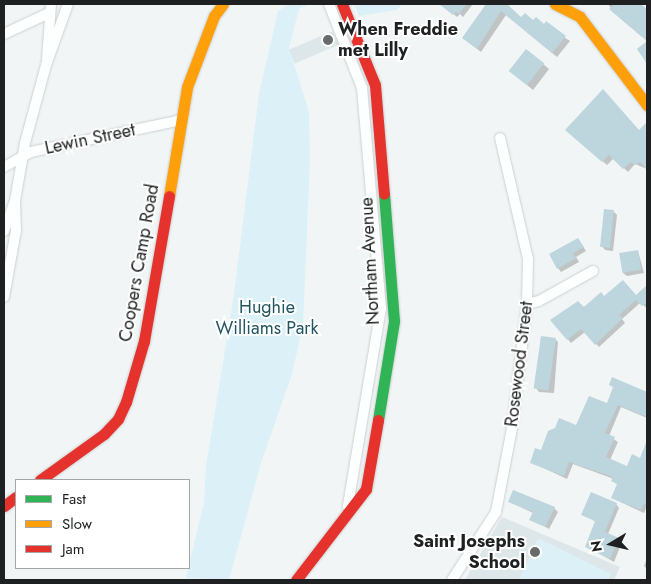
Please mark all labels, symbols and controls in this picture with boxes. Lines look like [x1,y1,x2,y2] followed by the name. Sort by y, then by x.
[338,19,458,62] place label: When Freddie met Lilly
[322,34,334,46] marker: When Freddie met Lilly
[43,119,137,159] street label: Lewin Street
[114,182,164,344] street label: Coopers Camp Road
[356,197,384,325] street label: Northam Avenue
[216,297,318,340] park label: Hughie Williams Park
[501,300,537,428] street label: Rosewood Street
[15,479,190,569] legend
[62,488,86,510] text: Fast
[62,513,92,535] text: Slow
[586,519,636,569] north arrow
[413,531,525,574] place label: Saint Josephs School
[62,538,85,560] text: Jam
[585,539,607,553] text: N
[529,546,541,558] marker: Saint Josephs School

